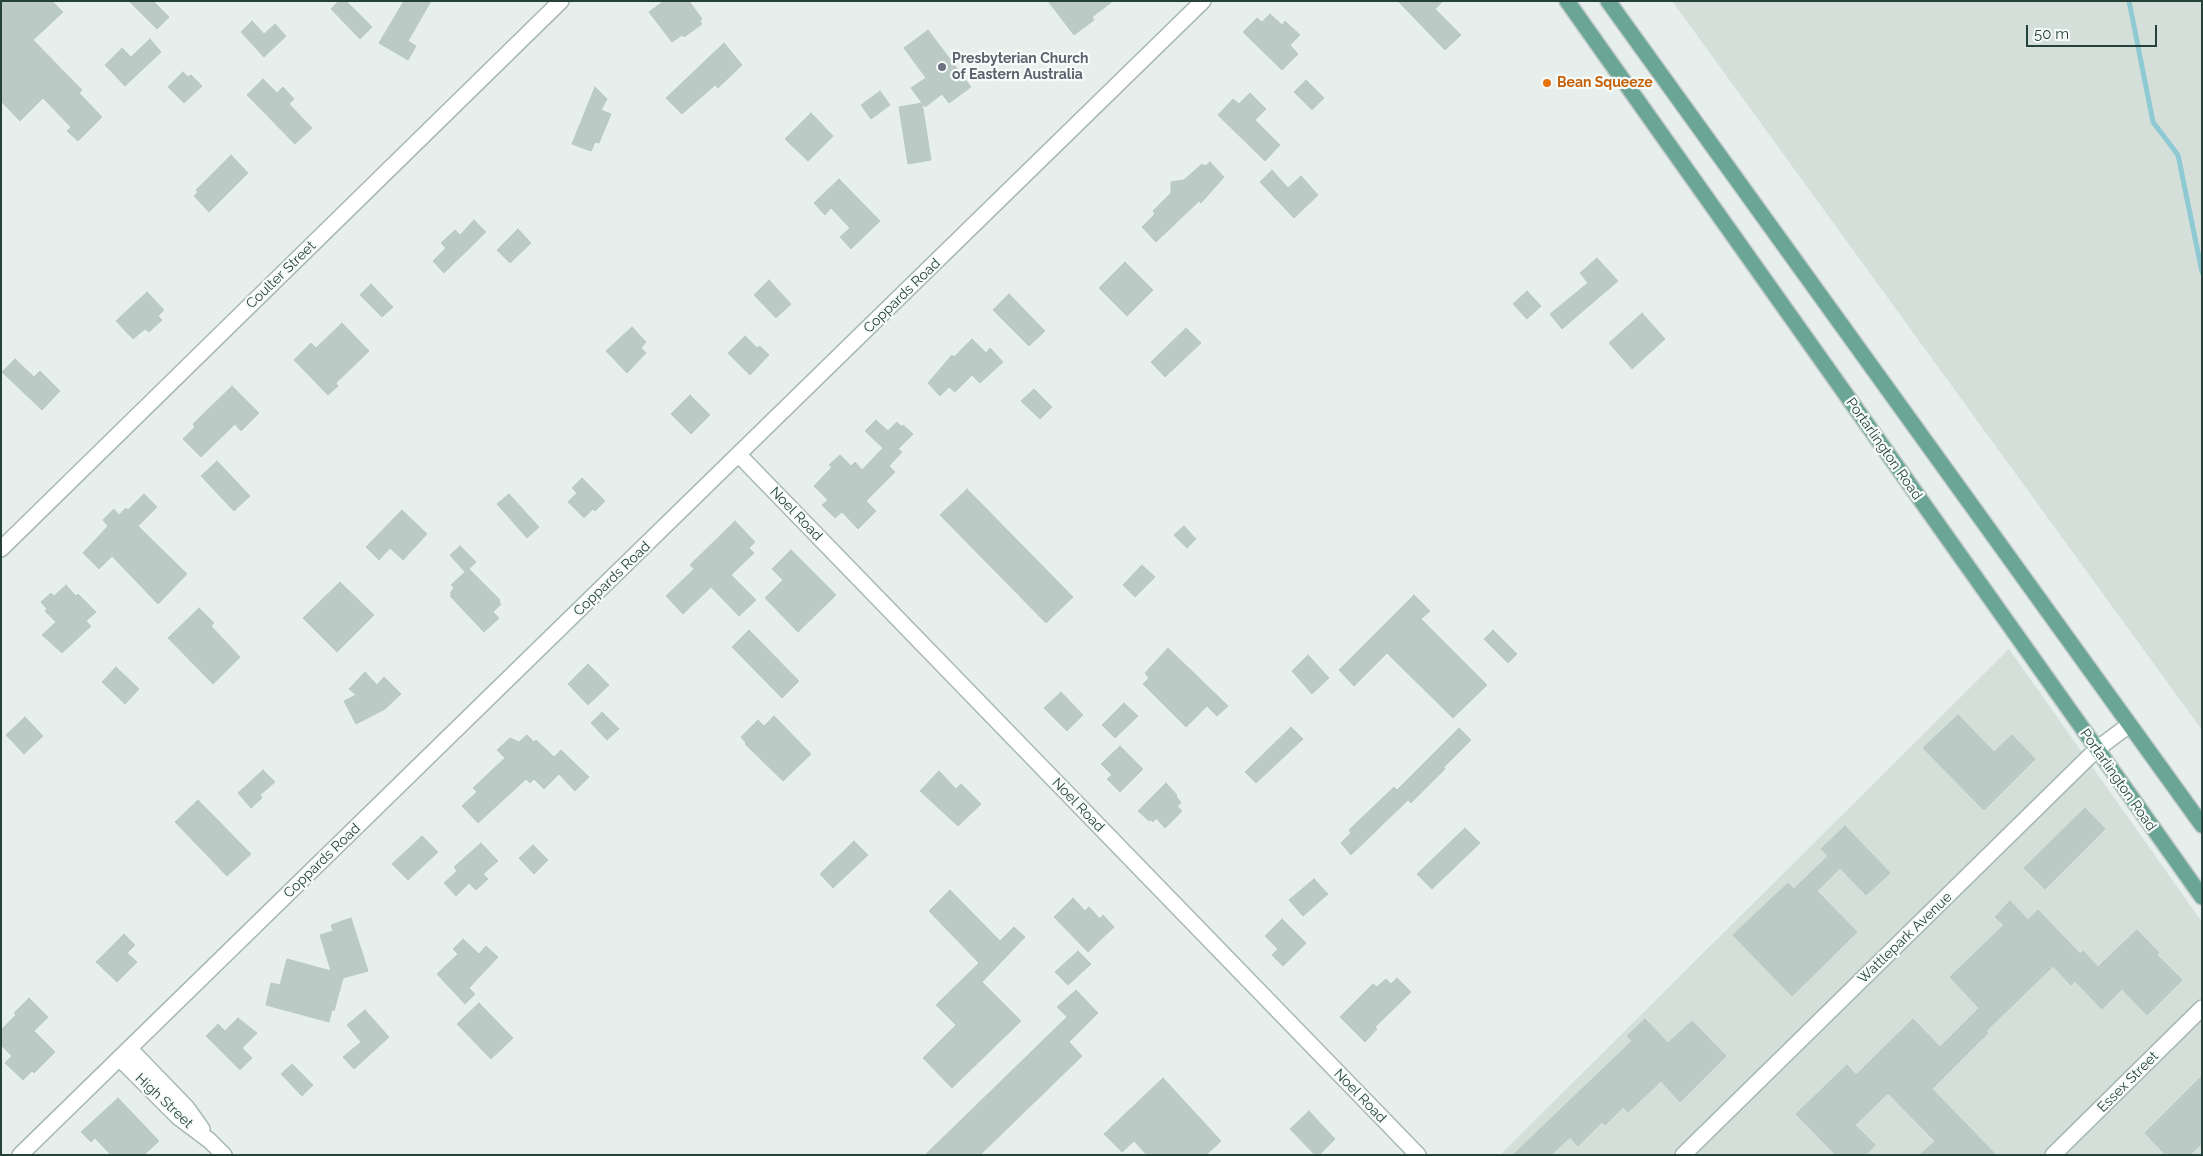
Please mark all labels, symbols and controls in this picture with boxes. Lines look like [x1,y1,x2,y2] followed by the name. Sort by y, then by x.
[2028,15,2159,47] scale bar
[2034,25,2069,43] text: 50 m
[952,51,1089,84] place label: Presbyterian Church of Eastern Australia
[936,61,948,73] marker: Presbyterian Church of Eastern Australia
[1557,75,1653,91] place label: Bean Squeeze
[1541,77,1553,89] marker: Bean Squeeze
[243,238,319,312] street label: Coulter Street
[860,255,944,337] street label: Coppards Road
[1842,395,1926,503] street label: Portarlington Road
[766,484,826,544] street label: Noel Road
[570,538,654,620] street label: Coppards Road
[2076,726,2160,834] street label: Portarlington Road
[1048,775,1108,835] street label: Noel Road
[280,820,364,902] street label: Coppards Road
[1855,889,1955,987] street label: Wattlepark Avenue
[2094,1048,2162,1116] street label: Essex Street
[1330,1066,1390,1126] street label: Noel Road
[132,1070,196,1132] street label: High Street

